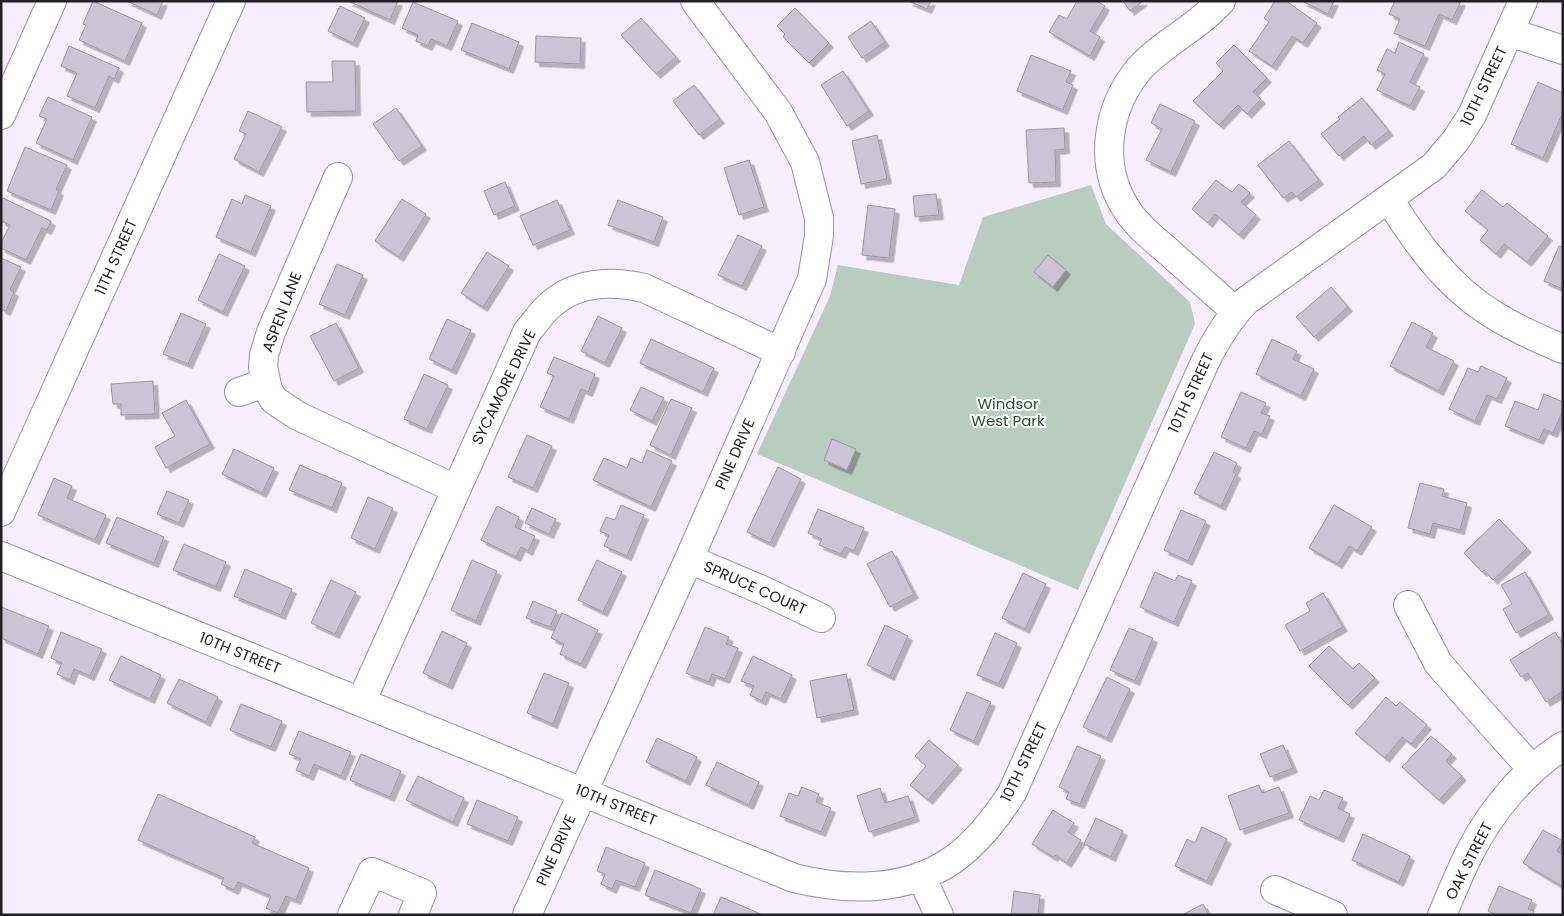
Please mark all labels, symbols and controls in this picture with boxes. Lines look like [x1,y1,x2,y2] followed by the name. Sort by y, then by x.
[1455,42,1512,129] street label: 10TH STREET
[89,215,142,298] street label: 11TH STREET
[257,269,307,355] street label: ASPEN LANE
[466,326,541,448] street label: SYCAMORE DRIVE
[1163,349,1218,436] street label: 10TH STREET
[971,393,1045,431] park label: Windsor West Park
[710,415,760,493] street label: PINE DRIVE
[700,555,810,620] street label: SPRUCE COURT
[196,627,284,678] street label: 10TH STREET
[995,718,1052,805] street label: 10TH STREET
[572,779,660,830] street label: 10TH STREET
[531,811,581,889] street label: PINE DRIVE
[1440,818,1497,903] street label: OAK STREET

